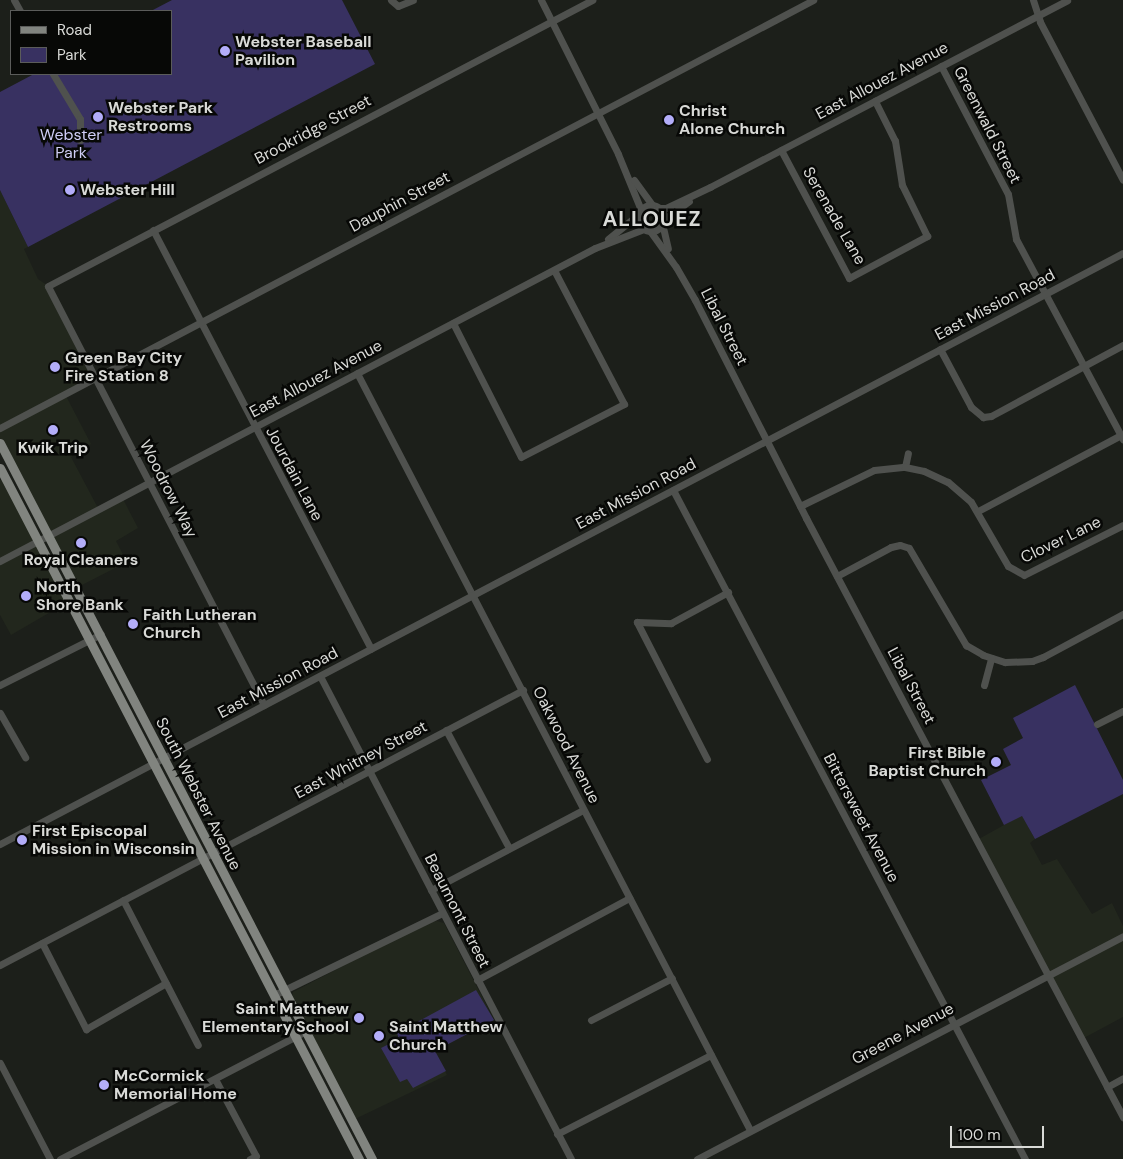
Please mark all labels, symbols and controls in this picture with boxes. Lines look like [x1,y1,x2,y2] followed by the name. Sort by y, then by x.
[10,10,172,75] legend
[57,20,92,40] text: Road
[235,32,372,70] place label: Webster Baseball Pavilion
[812,38,952,124] street label: East Allouez Avenue
[57,45,87,65] text: Park
[219,45,231,57] marker: Webster Baseball Pavilion
[949,63,1025,187] street label: Greenwald Street
[251,91,375,169] street label: Brookridge Street
[108,98,213,136] place label: Webster Park Restrooms
[679,101,785,139] place label: Christ Alone Church
[92,111,104,123] marker: Webster Park Restrooms
[663,114,675,126] marker: Christ Alone Church
[40,125,102,163] park label: Webster Park
[798,164,870,268] street label: Serenade Lane
[347,168,453,236] street label: Dauphin Street
[80,180,175,200] place label: Webster Hill
[64,184,76,196] marker: Webster Hill
[602,206,702,232] district label: ALLOUEZ
[932,265,1058,345] street label: East Mission Road
[696,285,752,369] street label: Libal Street
[246,336,386,422] street label: East Allouez Avenue
[65,348,182,386] place label: Green Bay City Fire Station 8
[49,361,61,373] marker: Green Bay City Fire Station 8
[47,424,59,436] marker: Kwik Trip
[261,424,327,524] street label: Jourdain Lane
[135,437,201,541] street label: Woodrow Way
[18,438,88,458] place label: Kwik Trip
[573,454,699,534] street label: East Mission Road
[1018,512,1104,568] street label: Clover Lane
[75,537,87,549] marker: Royal Cleaners
[24,550,138,570] place label: Royal Cleaners
[36,577,124,615] place label: North Shore Bank
[20,590,32,602] marker: North Shore Bank
[143,605,257,643] place label: Faith Lutheran Church
[127,618,139,630] marker: Faith Lutheran Church
[215,643,341,723] street label: East Mission Road
[883,644,939,728] street label: Libal Street
[528,683,604,807] street label: Oakwood Avenue
[151,714,245,874] street label: South Webster Avenue
[292,717,430,803] street label: East Whitney Street
[868,743,986,781] place label: First Bible Baptist Church
[819,750,903,886] street label: Bittersweet Avenue
[990,756,1002,768] marker: First Bible Baptist Church
[32,821,195,859] place label: First Episcopal Mission in Wisconsin
[16,834,28,846] marker: First Episcopal Mission in Wisconsin
[420,851,494,971] street label: Beaumont Street
[202,999,349,1037] place label: Saint Matthew Elementary School
[849,999,957,1069] street label: Greene Avenue
[353,1012,365,1024] marker: Saint Matthew Elementary School
[389,1017,503,1055] place label: Saint Matthew Church
[373,1030,385,1042] marker: Saint Matthew Church
[114,1066,237,1104] place label: McCormick Memorial Home
[98,1079,110,1091] marker: McCormick Memorial Home
[953,1116,1047,1148] scale bar
[958,1125,1001,1145] text: 100 m

